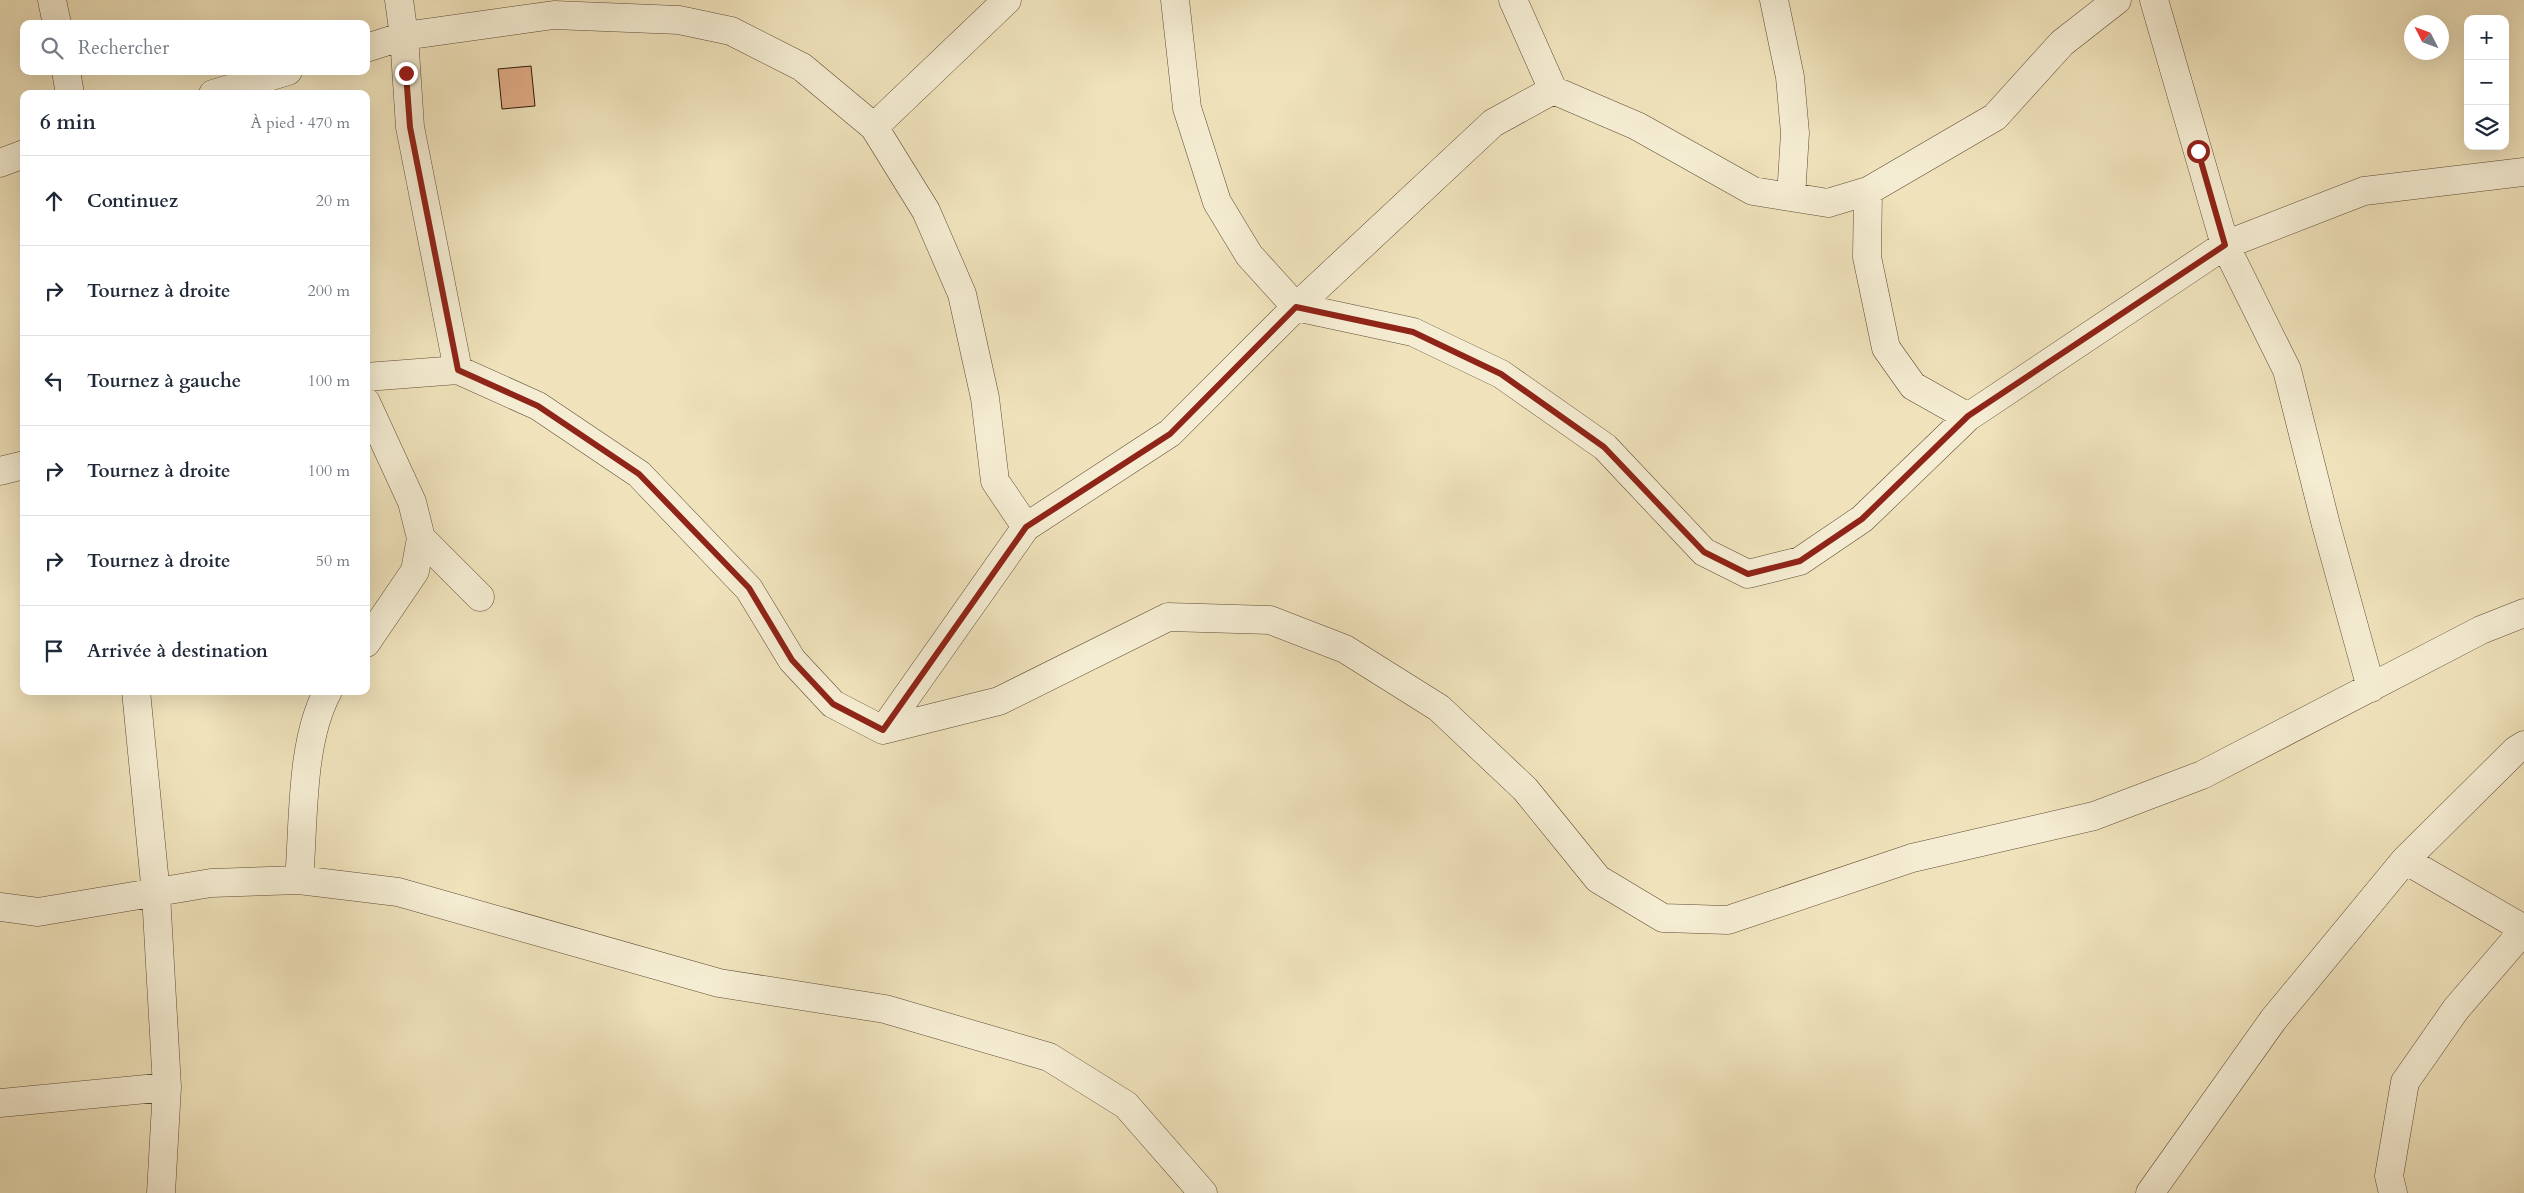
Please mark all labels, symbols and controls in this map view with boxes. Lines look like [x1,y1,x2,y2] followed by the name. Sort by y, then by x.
[2404,15,2449,60] north arrow
[2464,15,2509,150] map controls
[2464,15,2509,60] button: +
[20,20,370,75] search box
[38,34,66,62] icon: search
[78,35,169,61] text: Rechercher
[2464,60,2509,105] button: −
[395,62,418,85] route end
[2464,105,2509,150] button: layers
[40,108,96,137] text: 6 min
[250,112,350,134] text: À pied · 470 m
[2187,140,2210,163] route start
[40,187,68,215] icon: ahead
[87,188,178,214] text: Continuez
[316,190,350,212] text: 20 m
[40,277,68,305] icon: right
[87,278,230,304] text: Tournez à droite
[308,280,350,302] text: 200 m
[40,367,68,395] icon: left
[87,368,241,394] text: Tournez à gauche
[308,370,350,392] text: 100 m
[40,457,68,485] icon: right
[87,458,230,484] text: Tournez à droite
[308,460,350,482] text: 100 m
[40,547,68,575] icon: right
[87,548,230,574] text: Tournez à droite
[316,550,350,572] text: 50 m
[40,637,68,665] icon: arrive
[87,638,268,664] text: Arrivée à destination

